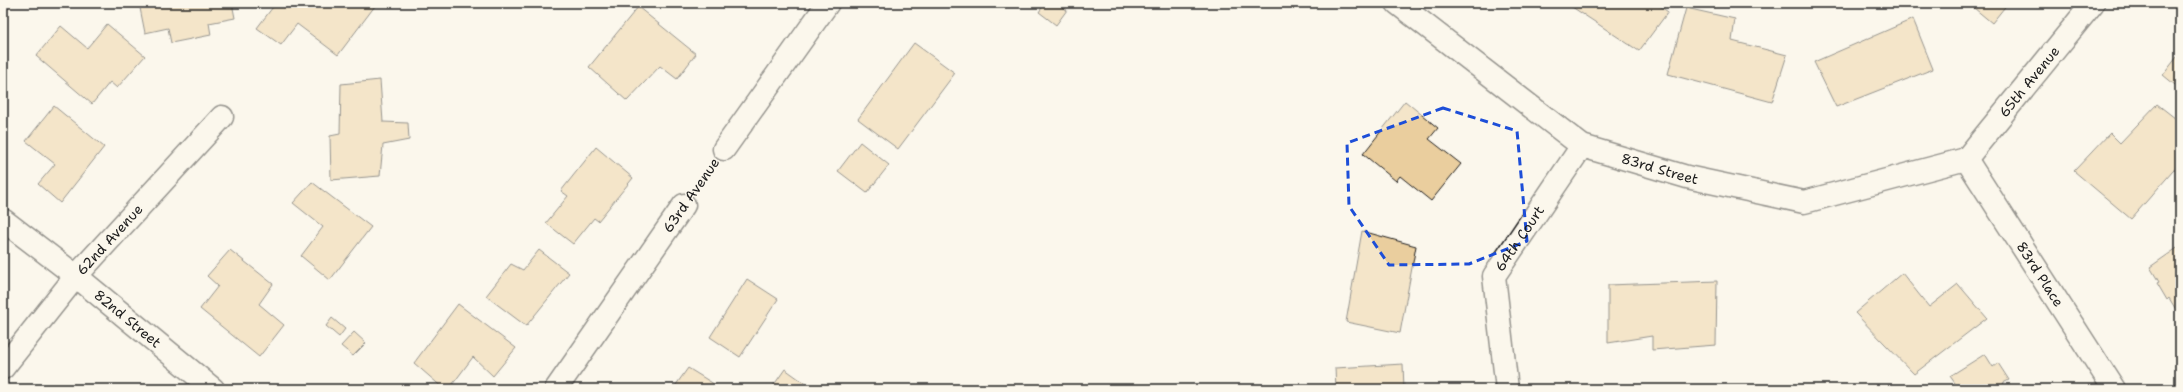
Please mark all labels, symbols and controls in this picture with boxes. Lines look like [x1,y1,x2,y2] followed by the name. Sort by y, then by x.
[1995,42,2064,121] street label: 65th Avenue
[1619,149,1700,188] street label: 83rd Street
[659,154,723,236] street label: 63rd Avenue
[73,200,147,279] street label: 62nd Avenue
[1491,202,1548,275] street label: 64th Court
[2013,238,2068,310] street label: 83rd Place
[90,286,165,352] street label: 82nd Street

